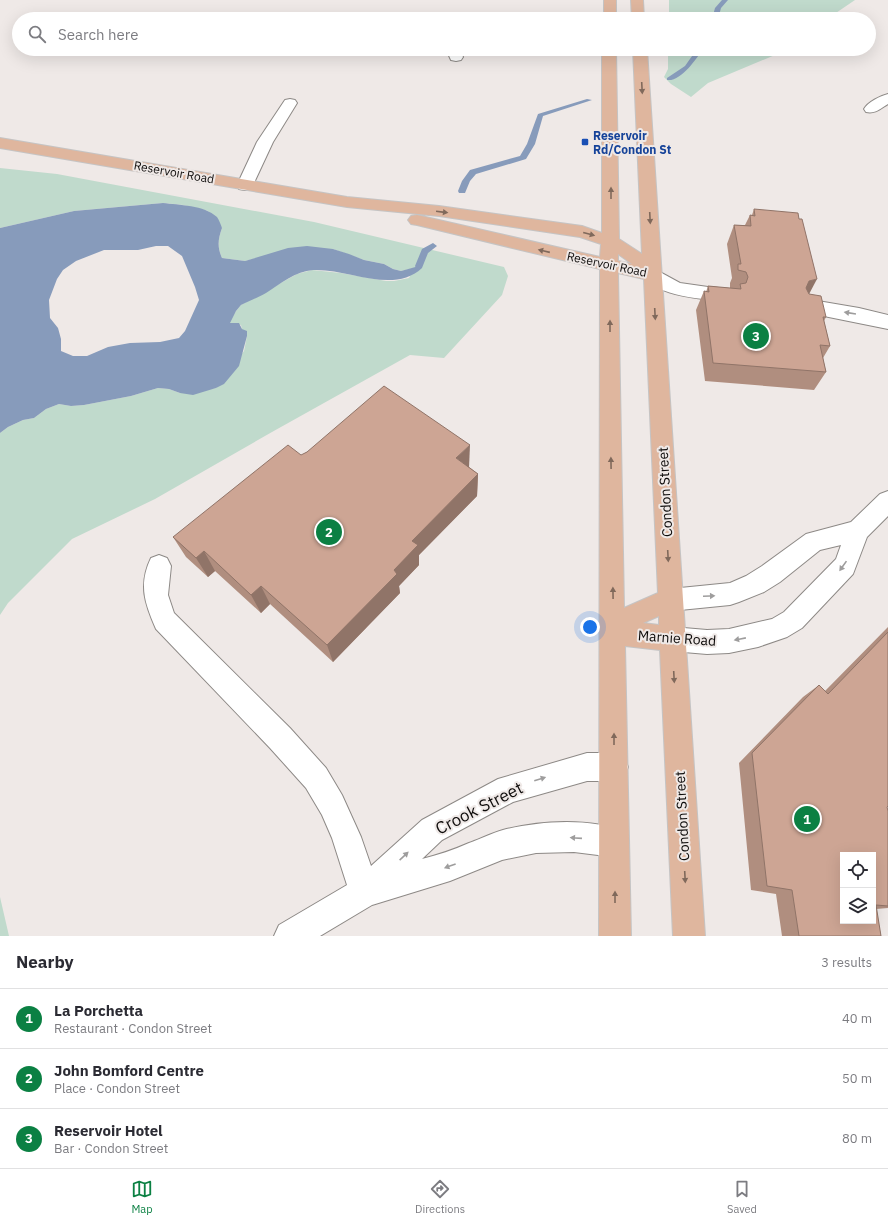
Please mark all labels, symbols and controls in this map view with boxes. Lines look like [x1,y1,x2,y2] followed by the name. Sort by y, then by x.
[12,12,876,56] search box
[26,23,48,45] icon: search
[58,25,138,44] text: Search here
[639,82,646,94] one-way arrow
[593,128,672,157] place label: Reservoir Rd/Condon St
[580,137,590,147] marker: Reservoir Rd/Condon St
[133,158,215,186] street label: Reservoir Road
[608,186,614,199] one-way arrow
[436,208,448,215] one-way arrow
[646,212,653,224] one-way arrow
[583,231,595,237] one-way arrow
[538,247,550,253] one-way arrow
[566,248,648,280] street label: Reservoir Road
[652,308,659,320] one-way arrow
[844,310,856,316] one-way arrow
[607,319,613,332] one-way arrow
[743,321,769,351] pin: 3
[654,446,676,537] street label: Condon Street
[608,456,614,469] one-way arrow
[316,517,342,547] pin: 2
[665,550,672,562] one-way arrow
[839,561,847,572] one-way arrow
[610,586,616,599] one-way arrow
[703,593,715,600] one-way arrow
[580,617,600,637] your location
[637,626,717,650] street label: Marnie Road
[734,636,747,642] one-way arrow
[671,671,678,683] one-way arrow
[611,732,617,745] one-way arrow
[671,770,693,861] street label: Condon Street
[534,776,546,782] one-way arrow
[432,777,527,839] street label: Crook Street
[794,804,820,834] pin: 1
[570,834,582,841] one-way arrow
[399,851,409,861] one-way arrow
[840,852,876,924] map controls
[840,852,876,888] button: locate
[444,863,456,869] one-way arrow
[682,871,689,883] one-way arrow
[840,888,876,924] button: layers
[612,890,618,903] one-way arrow
[16,951,74,973] text: Nearby
[821,954,872,971] text: 3 results
[54,1001,143,1020] text: La Porchetta
[25,1010,33,1027] text: 1
[842,1010,872,1027] text: 40 m
[54,1020,212,1037] text: Restaurant · Condon Street
[54,1061,204,1080] text: John Bomford Centre
[25,1070,33,1087] text: 2
[842,1070,872,1087] text: 50 m
[54,1080,180,1097] text: Place · Condon Street
[54,1121,163,1140] text: Reservoir Hotel
[25,1130,33,1147] text: 3
[842,1130,872,1147] text: 80 m
[54,1140,168,1157] text: Bar · Condon Street
[131,1178,153,1216] tab: Map
[415,1178,465,1216] tab: Directions
[727,1178,757,1216] tab: Saved

